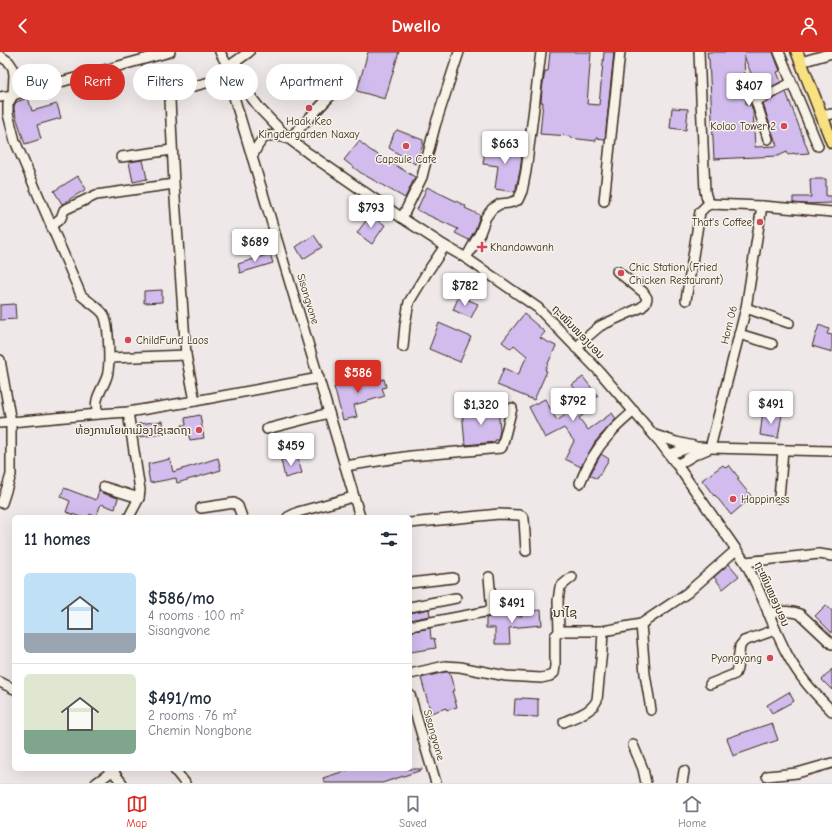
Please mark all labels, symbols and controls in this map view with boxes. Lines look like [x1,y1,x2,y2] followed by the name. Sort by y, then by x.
[12,15,34,37] icon: back
[798,15,820,37] icon: person
[391,16,441,37] text: Dwello
[12,64,62,100] chip: Buy
[70,64,125,100] chip: Rent
[133,64,197,100] chip: Filters
[205,64,258,100] chip: New
[266,64,357,100] chip: Apartment
[725,73,773,107] pin: $407
[735,78,763,93] text: $407
[304,103,314,113] marker: Haak Keo Kingdergarden Naxay
[258,115,360,141] place label: Haak Keo Kingdergarden Naxay
[710,120,776,133] place label: Kolao Tower 2
[779,121,789,131] marker: Kolao Tower 2
[481,131,529,165] pin: $663
[491,136,519,151] text: $663
[401,141,411,151] marker: Capsule Cafe
[376,153,437,166] place label: Capsule Cafe
[347,195,395,229] pin: $793
[358,200,384,215] text: $793
[692,216,752,229] place label: That's Coffee
[755,217,765,227] marker: That's Coffee
[231,229,279,263] pin: $689
[241,234,269,249] text: $689
[490,241,554,254] place label: Khandowvanh
[477,242,487,252] marker: Khandowvanh
[629,261,724,287] place label: Chic Station (Fried Chicken Restaurant)
[616,268,626,278] marker: Chic Station (Fried Chicken Restaurant)
[294,272,322,326] street label: Sisangvone
[441,273,489,307] pin: $782
[452,278,478,293] text: $782
[549,302,607,362] street label: ຖະໜົນໜອງບອນ
[718,304,740,346] street label: Hom 06
[136,334,209,347] place label: ChildFund Laos
[123,335,133,345] marker: ChildFund Laos
[334,360,382,394] pin: $586
[344,365,372,380] text: $586
[549,388,597,422] pin: $792
[747,391,795,425] pin: $491
[448,392,514,426] pin: $1,320
[560,393,586,408] text: $792
[758,396,784,411] text: $491
[463,397,499,412] text: $1,320
[75,424,191,437] place label: ຫ້ອງການໂຍທາເມືອງໄຊເສດຖາ
[194,425,204,435] marker: ຫ້ອງການໂຍທາເມືອງໄຊເສດຖາ
[267,433,315,467] pin: $459
[277,438,305,453] text: $459
[741,493,790,506] place label: Happiness
[728,494,738,504] marker: Happiness
[378,528,400,550] icon: filters
[24,530,90,549] text: 11 homes
[752,559,792,629] street label: ຖະໜົນໜອງບອນ
[56,589,104,637] icon: home
[148,589,215,608] text: $586/mo
[488,590,536,624] pin: $491
[499,595,525,610] text: $491
[553,605,577,620] district label: ນາໄຊ
[148,608,244,623] text: 4 rooms · 100 m²
[148,623,210,638] text: Sisangvone
[711,652,762,665] place label: Pyongyang
[765,653,775,663] marker: Pyongyang
[148,689,212,708] text: $491/mo
[56,690,104,738] icon: home
[148,708,236,723] text: 2 rooms · 76 m²
[421,708,448,762] street label: Sisangvone
[148,723,252,738] text: Chemin Nongbone
[126,793,148,830] tab: Map
[399,793,427,830] tab: Saved
[678,793,706,830] tab: Home

